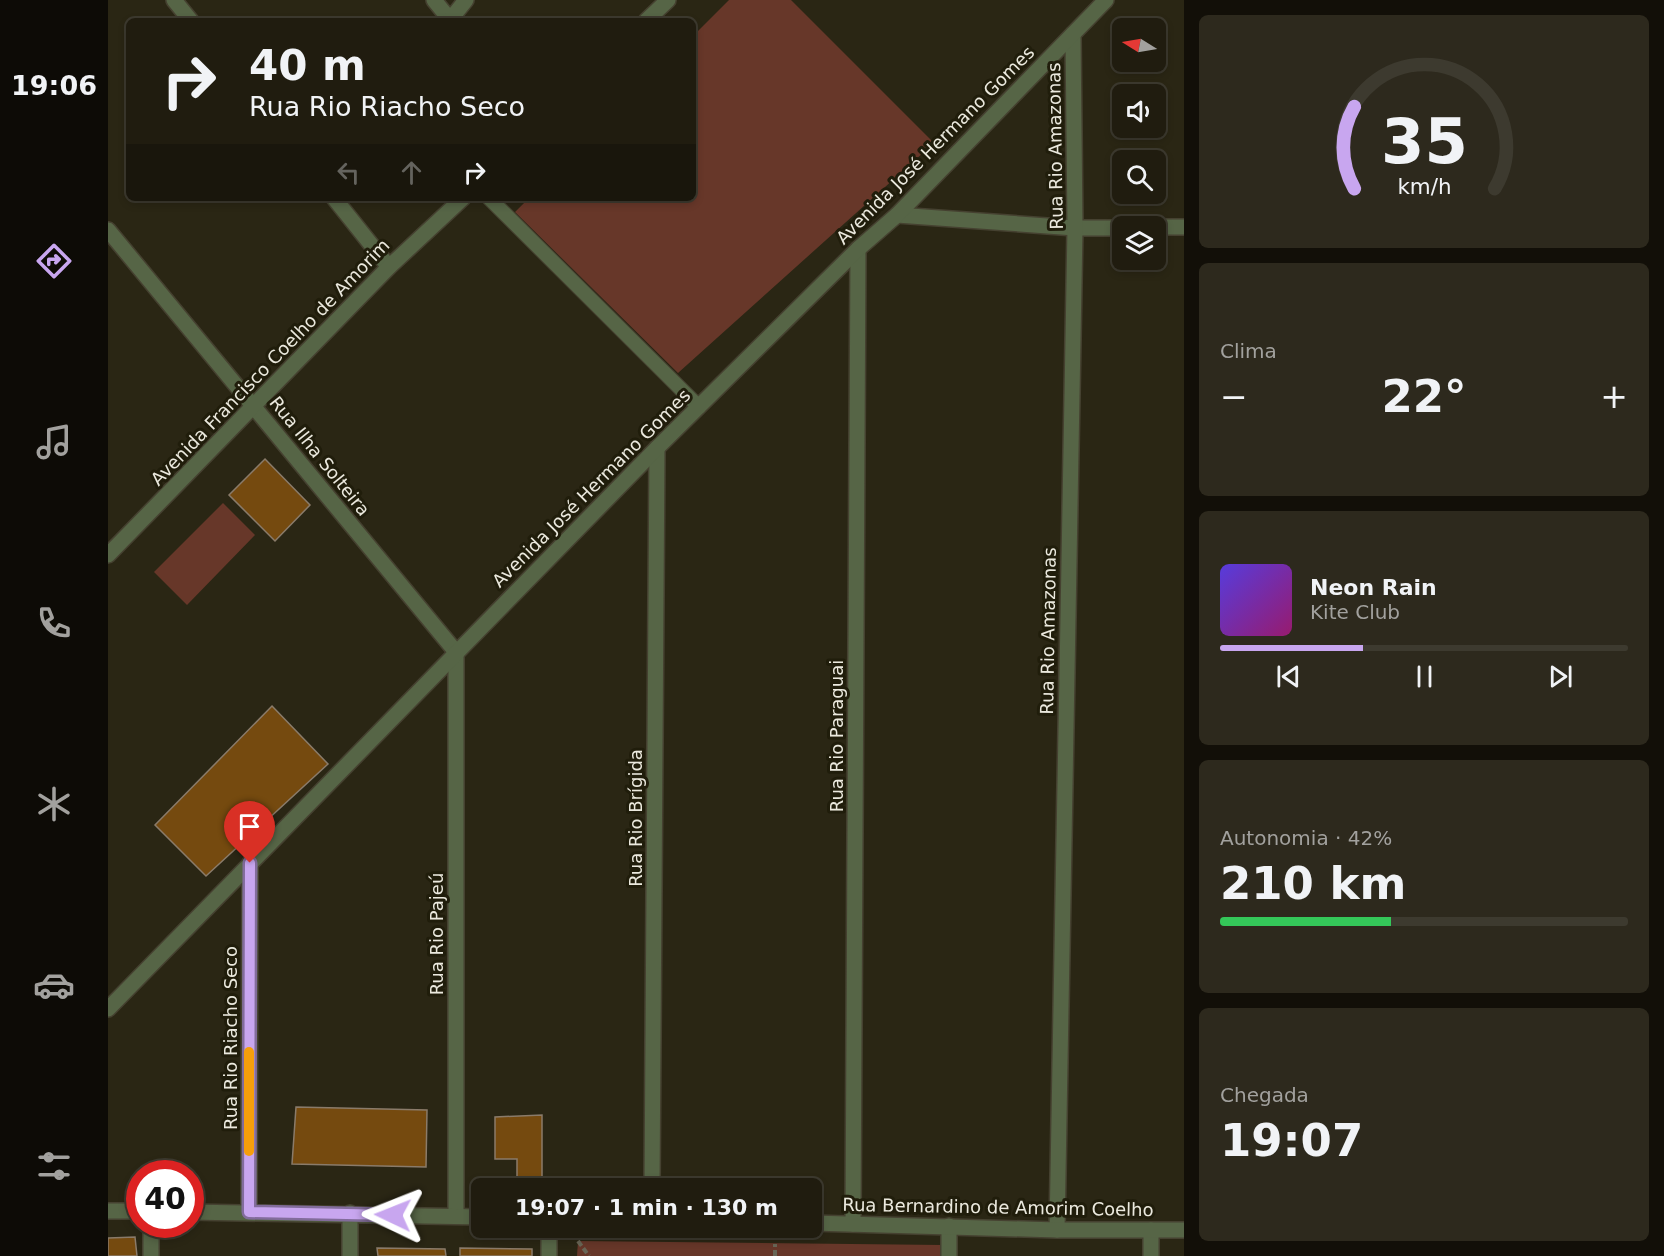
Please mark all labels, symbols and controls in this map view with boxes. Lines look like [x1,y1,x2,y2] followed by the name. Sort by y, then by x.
[1112,18,1166,72] north arrow
[1112,18,1166,270] map controls
[249,41,366,90] text: 40 m
[150,42,228,120] icon: right
[832,42,1038,248] street label: Avenida José Hermano Gomes
[1043,62,1067,230] street label: Rua Rio Amazonas
[11,70,97,101] text: 19:06
[1112,84,1166,138] button: sound
[249,91,525,122] text: Rua Rio Riacho Seco
[1381,105,1467,178] text: 35
[1112,150,1166,204] button: search
[332,156,365,189] icon: left
[395,156,428,189] icon: ahead
[458,156,491,189] icon: right
[1397,174,1451,199] text: km/h
[1112,216,1166,270] button: layers
[146,235,394,489] street label: Avenida Francisco Coelho de Amorim
[33,240,75,282] icon: directions
[1220,339,1277,363] text: Clima
[1381,370,1467,423] text: 22°
[1220,377,1248,416] text: −
[1600,377,1628,416] text: +
[488,385,694,591] street label: Avenida José Hermano Gomes
[265,392,375,520] street label: Rua Ilha Solteira
[33,421,75,463] icon: music
[1036,547,1060,715] street label: Rua Rio Amazonas
[1310,575,1437,600] text: Neon Rain
[1310,600,1400,624] text: Kite Club
[33,602,75,644] icon: phone
[826,660,847,812] street label: Rua Rio Paraguai
[1272,660,1305,693] icon: previous
[1408,660,1441,693] icon: pause
[1544,660,1577,693] icon: next
[625,749,646,887] street label: Rua Rio Brígida
[33,783,75,825] icon: climate
[224,801,275,863] pin
[233,810,266,843] icon: arrive
[1220,826,1392,850] text: Autonomia · 42%
[1220,857,1406,910] text: 210 km
[426,873,447,995] street label: Rua Rio Pajeú
[220,946,241,1130] street label: Rua Rio Riacho Seco
[33,964,75,1006] icon: car
[1220,1083,1309,1107] text: Chegada
[1220,1114,1363,1167] text: 19:07
[33,1145,75,1187] icon: filters
[126,1160,204,1238] speed limit sign: 40
[361,1183,425,1247] position arrow
[842,1194,1154,1220] street label: Rua Bernardino de Amorim Coelho
[515,1195,778,1220] text: 19:07 · 1 min · 130 m

